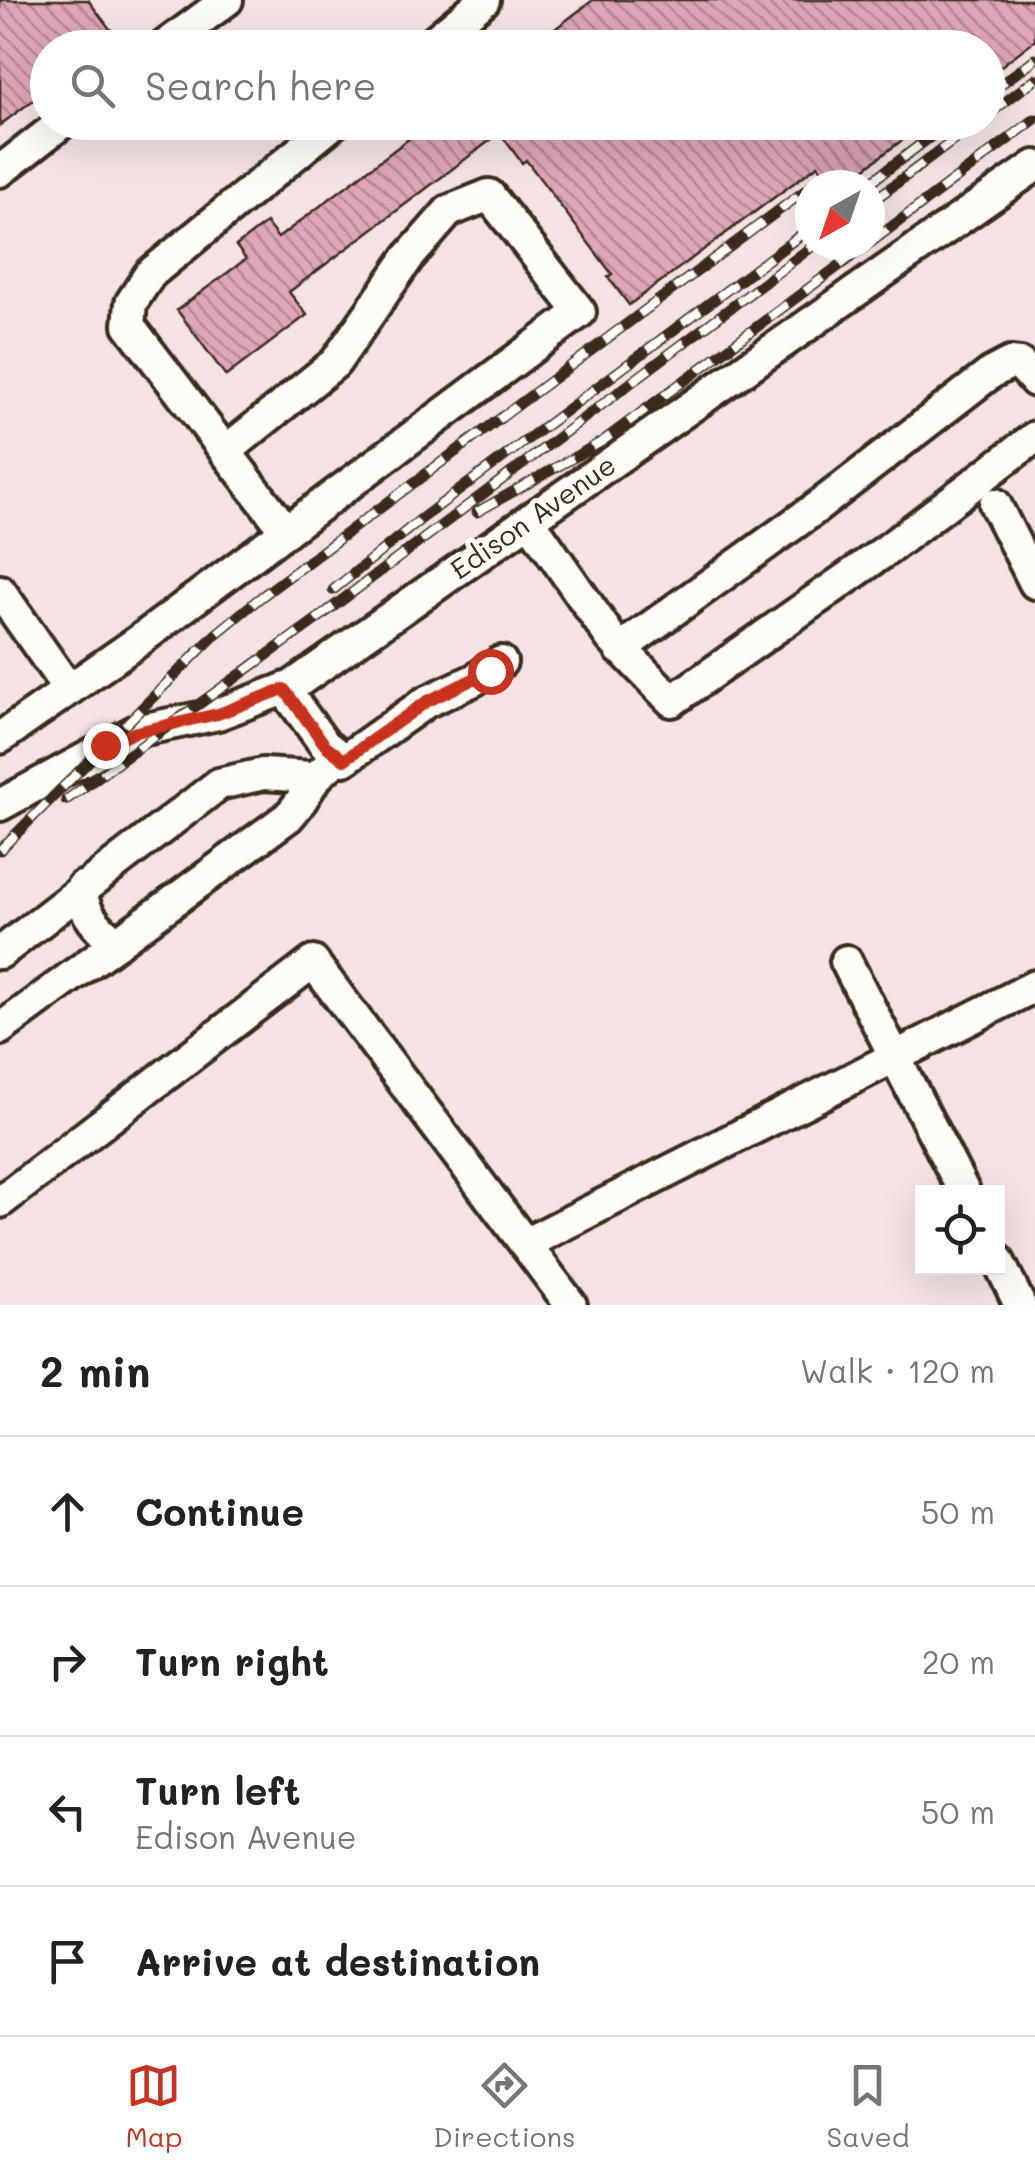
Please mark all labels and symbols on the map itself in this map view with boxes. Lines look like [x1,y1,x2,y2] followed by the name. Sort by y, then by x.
[795,170,885,260] north arrow
[443,446,622,587] street label: Edison Avenue
[468,649,514,695] route start
[83,723,129,769] route end

